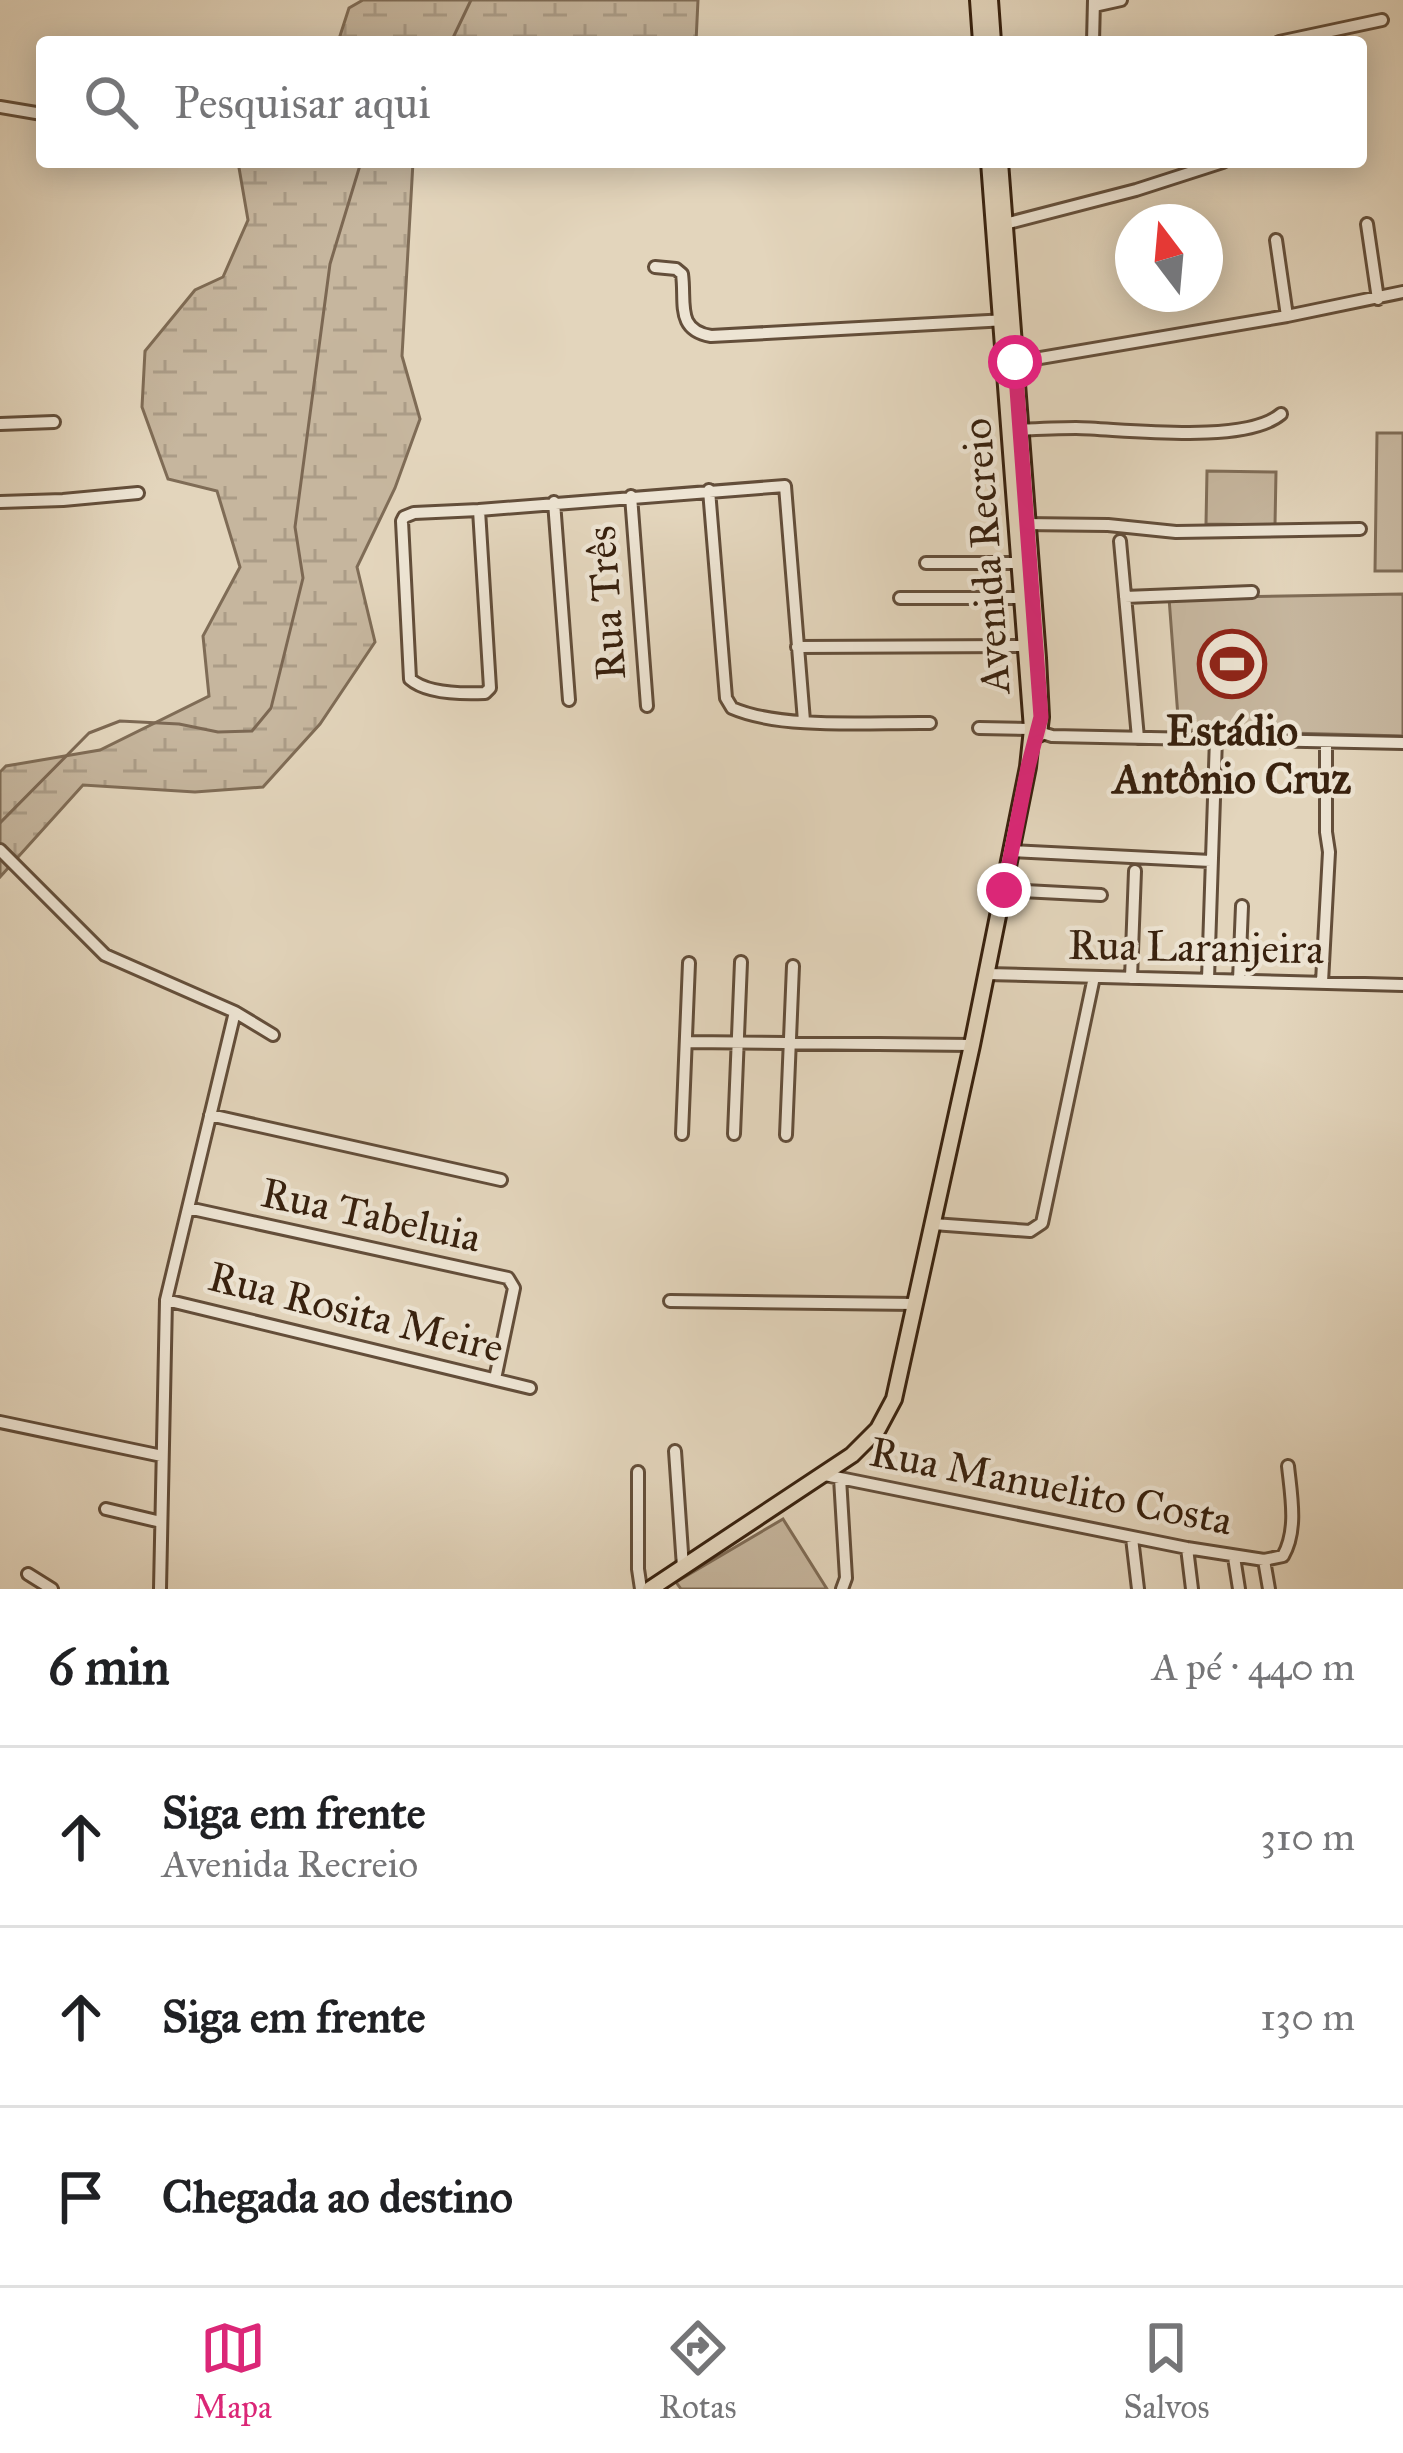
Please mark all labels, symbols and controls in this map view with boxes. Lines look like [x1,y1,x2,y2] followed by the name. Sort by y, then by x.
[36,36,1367,168] search box
[78,69,144,135] icon: search
[174,75,431,130] text: Pesquisar aqui
[1115,204,1223,312] north arrow
[988,335,1042,389] route start
[950,417,1022,697] street label: Avenida Recreio
[575,524,637,682] street label: Rua Três
[1197,629,1267,699] sports icon: Estádio Antônio Cruz
[1110,705,1352,805] place label: Estádio Antônio Cruz
[977,863,1031,917] route end
[1068,919,1325,975] street label: Rua Laranjeira
[257,1166,486,1264] street label: Rua Tabeluia
[203,1250,509,1374] street label: Rua Rosita Meire
[865,1425,1237,1547] street label: Rua Manuelito Costa
[48,1636,170,1698] text: 6 min
[1152,1643,1355,1691] text: A pé · 440 m
[162,1785,426,1840] text: Siga em frente
[48,1804,114,1870] icon: ahead
[1260,1813,1355,1861] text: 310 m
[162,1840,418,1888] text: Avenida Recreio
[48,1984,114,2050] icon: ahead
[162,1989,426,2044] text: Siga em frente
[1260,1993,1355,2041] text: 130 m
[48,2164,114,2230] icon: arrive
[162,2169,513,2224] text: Chegada ao destino
[194,2315,272,2427] tab: Mapa
[659,2315,736,2427] tab: Rotas
[1123,2315,1209,2427] tab: Salvos

